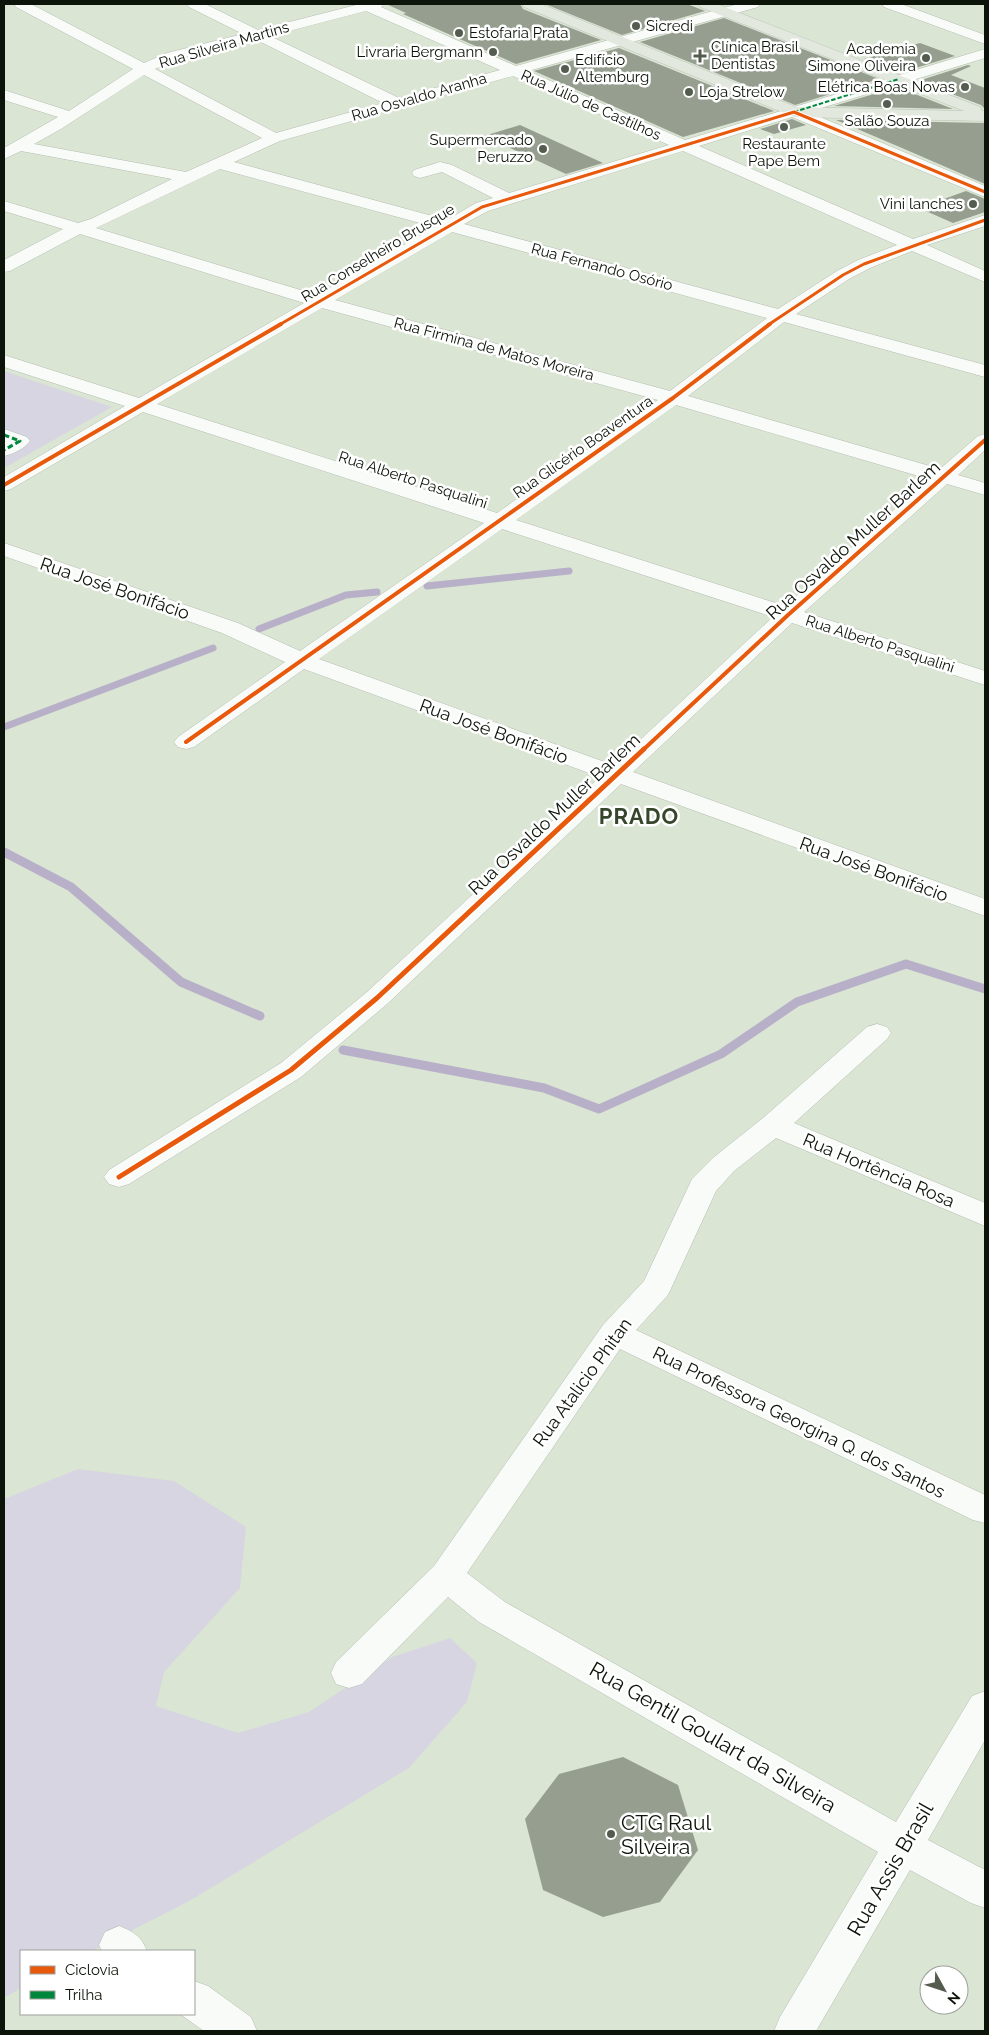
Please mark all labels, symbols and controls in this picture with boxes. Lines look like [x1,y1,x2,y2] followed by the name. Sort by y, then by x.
[646,17,693,35] place label: Sicredi
[157,18,291,72] street label: Rua Silveira Martins
[630,20,642,32] marker: Sicredi
[469,24,569,42] place label: Estofaria Prata
[453,27,465,39] marker: Estofaria Prata
[711,38,800,73] place label: Clínica Brasil Dentistas
[808,40,916,75] place label: Academia Simone Oliveira
[356,43,483,61] place label: Livraria Bergmann
[487,46,499,58] marker: Livraria Bergmann
[693,49,707,63] marker: Clínica Brasil Dentistas
[575,51,649,86] place label: Edifício Altemburg
[920,52,932,64] marker: Academia Simone Oliveira
[559,63,571,75] marker: Edifício Altemburg
[518,66,664,144] street label: Rua Júlio de Castilhos
[349,69,489,125] street label: Rua Osvaldo Aranha
[818,78,955,96] place label: Elétrica Boas Novas
[959,81,971,93] marker: Elétrica Boas Novas
[699,83,785,101] place label: Loja Strelow
[683,86,695,98] marker: Loja Strelow
[881,98,893,110] marker: Salão Souza
[845,112,929,130] place label: Salão Souza
[778,121,790,133] marker: Restaurante Pape Bem
[429,131,533,166] place label: Supermercado Peruzzo
[742,135,826,170] place label: Restaurante Pape Bem
[537,143,549,155] marker: Supermercado Peruzzo
[880,195,963,213] place label: Vini lanches
[967,198,979,210] marker: Vini lanches
[298,200,458,306] street label: Rua Conselheiro Brusque
[529,239,675,295] street label: Rua Fernando Osório
[392,314,596,384] street label: Rua Firmina de Matos Moreira
[510,392,656,502] street label: Rua Glicério Boaventura
[336,447,490,513] street label: Rua Alberto Pasqualini
[762,456,944,624] street label: Rua Osvaldo Muller Barlem
[38,553,193,624] street label: Rua José Bonifácio
[803,611,957,677] street label: Rua Alberto Pasqualini
[417,694,571,768] street label: Rua José Bonifácio
[464,729,644,899] street label: Rua Osvaldo Muller Barlem
[599,803,679,829] district label: PRADO
[797,832,951,906] street label: Rua José Bonifácio
[800,1129,958,1211] street label: Rua Hortência Rosa
[528,1314,636,1450] street label: Rua Atalicio Phitan
[649,1342,949,1502] street label: Rua Professora Georgina Q. dos Santos
[585,1656,841,1818] street label: Rua Gentil Goulart da Silveira
[842,1798,938,1940] street label: Rua Assis Brasil
[621,1810,712,1859] place label: CTG Raul Silveira
[605,1828,617,1840] marker: CTG Raul Silveira
[20,1950,195,2015] legend
[65,1961,119,1979] text: Ciclovia
[919,1965,969,2015] north arrow
[65,1986,102,2004] text: Trilha
[944,1989,964,2008] text: N

